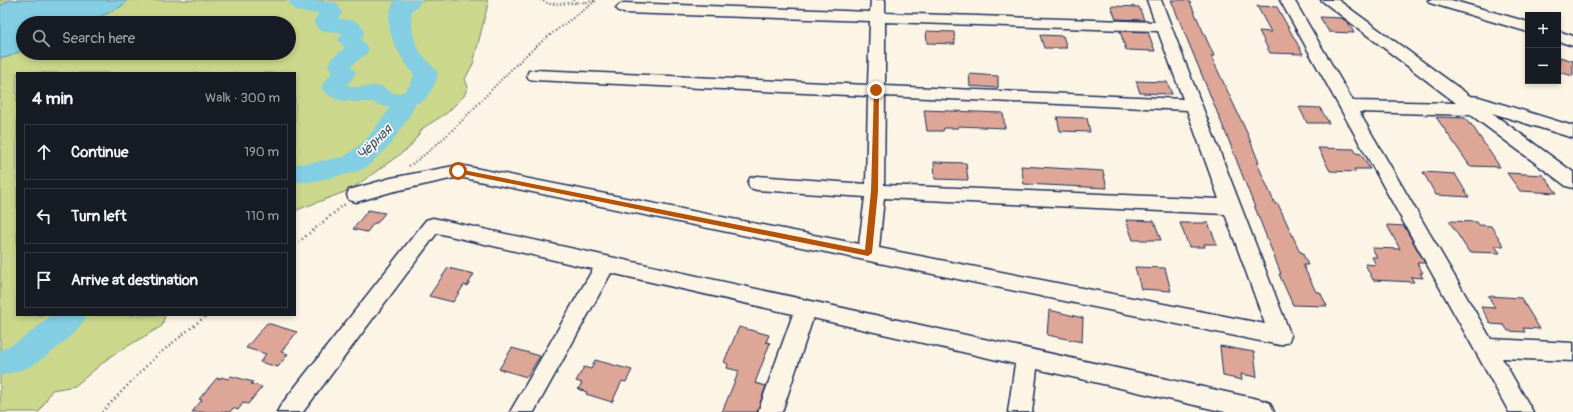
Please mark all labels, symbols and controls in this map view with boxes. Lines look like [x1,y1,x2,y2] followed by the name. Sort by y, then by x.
[1525,12,1561,84] map controls
[1525,12,1561,48] button: +
[16,16,296,60] search box
[30,27,52,49] icon: search
[62,29,135,48] text: Search here
[1525,48,1561,84] button: −
[867,81,885,99] route end
[32,88,73,109] text: 4 min
[205,90,280,106] text: Walk · 300 m
[353,120,396,163] water label: Чёрная
[33,141,55,163] icon: ahead
[71,143,129,162] text: Continue
[244,144,279,160] text: 190 m
[449,162,467,180] route start
[33,205,55,227] icon: left
[71,207,127,226] text: Turn left
[246,208,279,224] text: 110 m
[33,269,55,291] icon: arrive
[71,271,198,290] text: Arrive at destination

